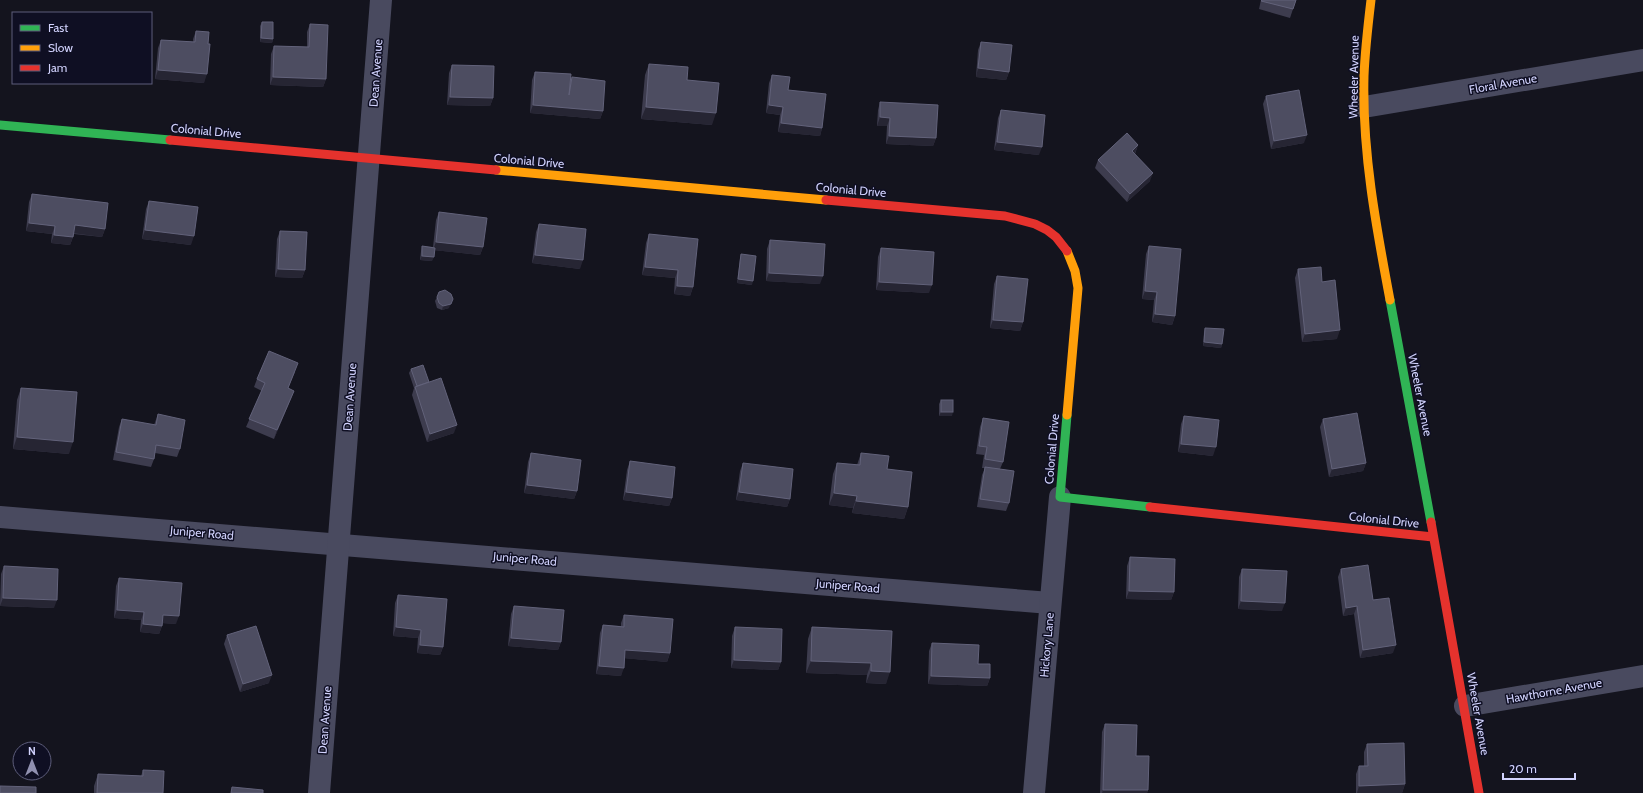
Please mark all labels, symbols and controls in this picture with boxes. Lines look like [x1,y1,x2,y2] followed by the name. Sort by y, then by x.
[12,12,152,84] legend
[48,20,68,35] text: Fast
[1345,35,1362,119] street label: Wheeler Avenue
[366,39,385,107] street label: Dean Avenue
[48,40,73,55] text: Slow
[47,60,67,75] text: Jam
[1468,70,1538,97] street label: Floral Avenue
[170,120,242,141] street label: Colonial Drive
[493,150,565,171] street label: Colonial Drive
[815,179,887,200] street label: Colonial Drive
[1405,352,1436,437] street label: Wheeler Avenue
[340,363,359,431] street label: Dean Avenue
[1041,413,1062,485] street label: Colonial Drive
[1348,508,1420,531] street label: Colonial Drive
[169,522,234,543] street label: Juniper Road
[492,548,557,569] street label: Juniper Road
[815,575,880,596] street label: Juniper Road
[1036,612,1057,678] street label: Hickory Lane
[1464,671,1493,756] street label: Wheeler Avenue
[1505,675,1603,706] street label: Hawthorne Avenue
[315,686,334,754] street label: Dean Avenue
[12,741,52,781] north arrow
[28,744,36,758] text: N
[1503,755,1575,781] scale bar
[1509,761,1537,776] text: 20 m

